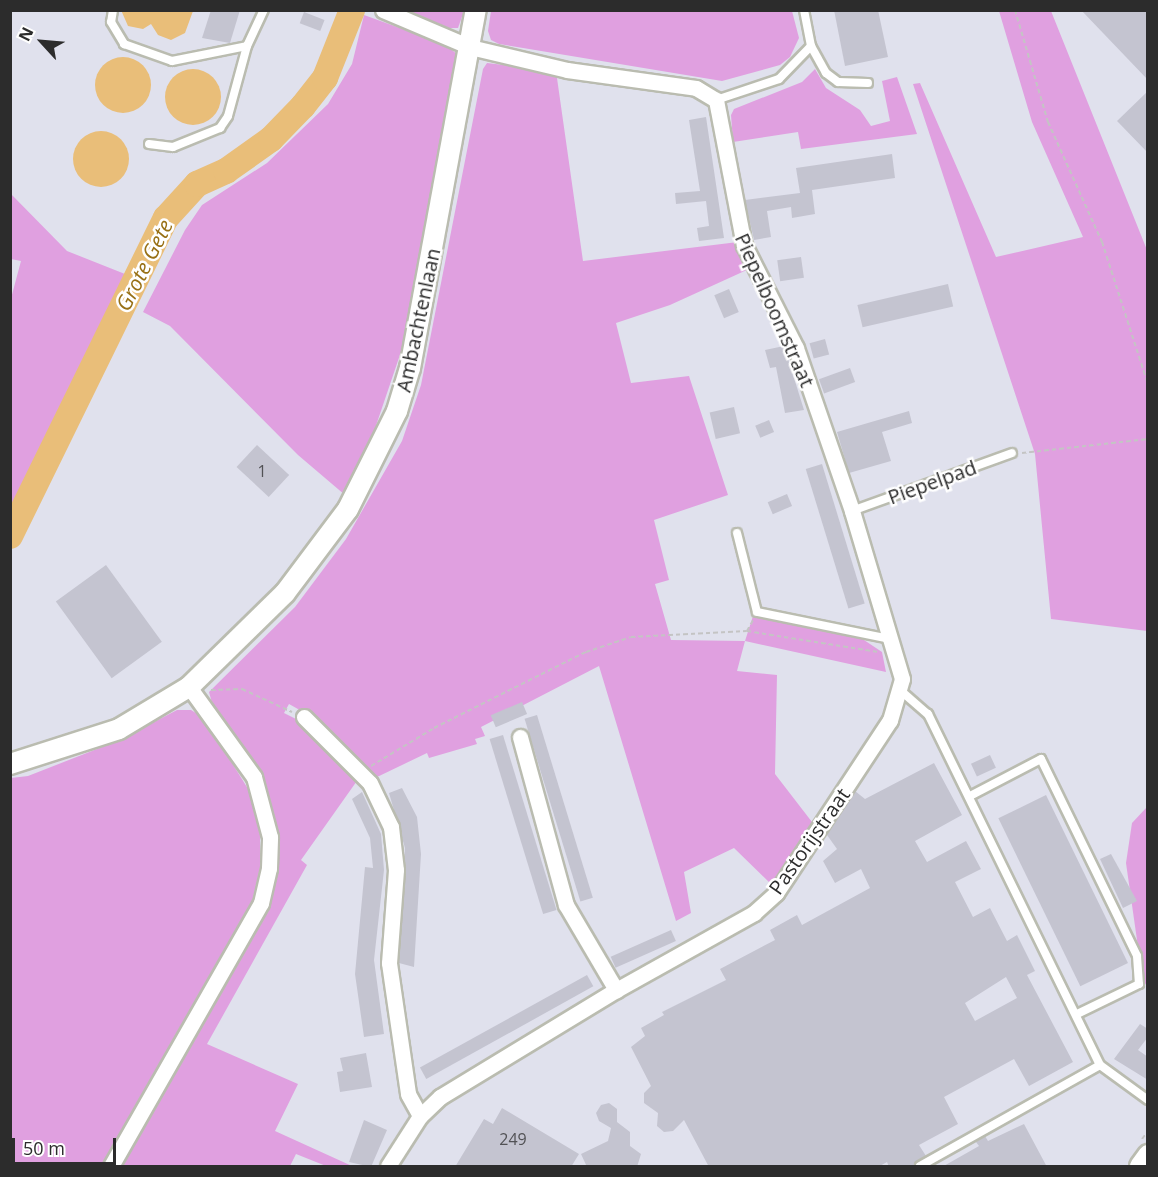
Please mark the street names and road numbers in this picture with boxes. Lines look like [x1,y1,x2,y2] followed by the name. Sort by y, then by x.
[730,229,820,391] street label: Piepelboomstraat
[391,246,445,394] street label: Ambachtenlaan
[884,455,980,509] street label: Piepelpad
[764,783,854,899] street label: Pastorijstraat

